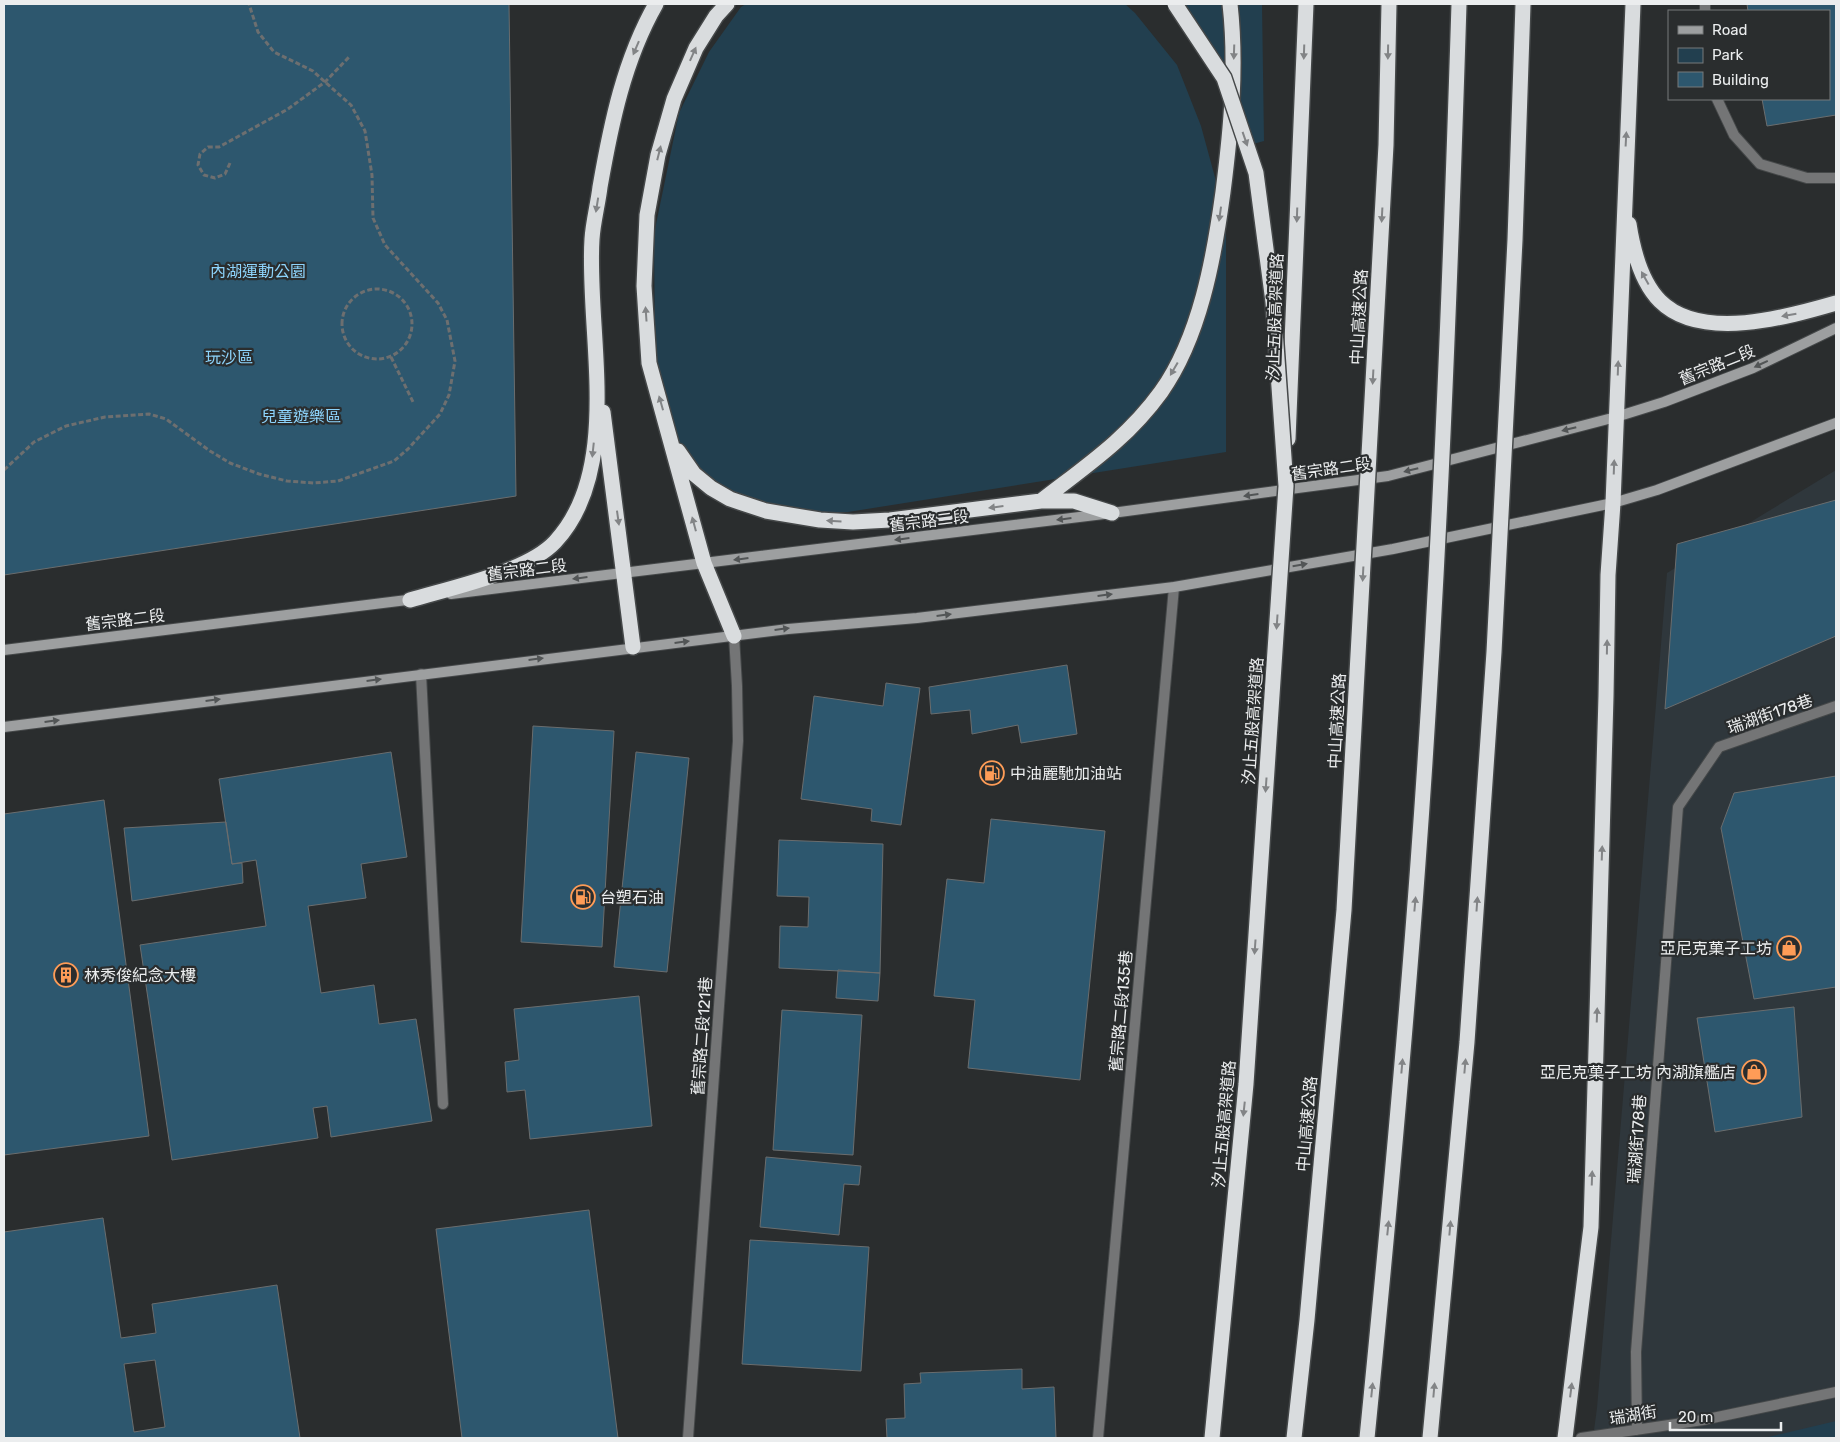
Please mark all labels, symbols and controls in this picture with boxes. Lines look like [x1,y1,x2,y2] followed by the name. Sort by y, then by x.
[1668,10,1830,100] legend
[1712,21,1748,39] text: Road
[632,41,640,56] one-way arrow
[1229,45,1237,61] one-way arrow
[1299,45,1307,61] one-way arrow
[1384,45,1392,61] one-way arrow
[1712,46,1743,64] text: Park
[690,47,698,61] one-way arrow
[1712,71,1769,89] text: Building
[1623,131,1631,147] one-way arrow
[1241,132,1249,147] one-way arrow
[655,146,663,161] one-way arrow
[593,198,601,214] one-way arrow
[1215,206,1223,222] one-way arrow
[1293,207,1301,223] one-way arrow
[1377,207,1385,223] one-way arrow
[1263,253,1287,381] street label: 汐止五股高架道路
[210,262,306,281] park label: 內湖運動公園
[1347,269,1371,365] street label: 中山高速公路
[1641,271,1650,284] one-way arrow
[641,306,649,322] one-way arrow
[1781,312,1797,320] one-way arrow
[1676,341,1758,389] street label: 舊宗路二段
[205,348,253,367] park label: 玩沙區
[1614,360,1622,376] one-way arrow
[1754,360,1768,368] one-way arrow
[1170,362,1178,376] one-way arrow
[1369,369,1377,385] one-way arrow
[656,396,664,411] one-way arrow
[261,407,341,426] park label: 兒童遊樂區
[1561,426,1576,434] one-way arrow
[589,442,597,458] one-way arrow
[1290,454,1372,484] street label: 舊宗路二段
[1610,459,1618,475] one-way arrow
[1404,466,1419,474] one-way arrow
[1243,491,1259,499] one-way arrow
[987,503,1003,511] one-way arrow
[888,507,970,535] street label: 舊宗路二段
[614,511,622,527] one-way arrow
[689,516,697,531] one-way arrow
[1055,516,1071,524] one-way arrow
[826,517,842,525] one-way arrow
[894,535,910,543] one-way arrow
[733,555,749,563] one-way arrow
[486,556,568,584] street label: 舊宗路二段
[1293,560,1309,568] one-way arrow
[1358,567,1366,583] one-way arrow
[571,574,587,582] one-way arrow
[1097,591,1113,599] one-way arrow
[84,606,166,634] street label: 舊宗路二段
[936,611,952,619] one-way arrow
[1273,615,1281,631] one-way arrow
[774,625,790,633] one-way arrow
[674,638,690,646] one-way arrow
[1603,639,1611,655] one-way arrow
[528,655,544,663] one-way arrow
[1239,656,1267,786] street label: 汐止五股高架道路
[1325,673,1349,769] street label: 中山高速公路
[367,675,383,683] one-way arrow
[1725,690,1815,738] street label: 瑞湖街178巷
[206,696,222,704] one-way arrow
[44,717,60,725] one-way arrow
[979,760,1005,786] fuel station icon: 中油麗馳加油站
[1010,764,1122,783] place label: 中油麗馳加油站
[1262,777,1270,793] one-way arrow
[1598,845,1606,861] one-way arrow
[570,884,596,910] fuel station icon: 台塑石油
[600,888,664,907] place label: 台塑石油
[1411,896,1419,912] one-way arrow
[1473,896,1481,912] one-way arrow
[1776,935,1802,961] shop icon: 亞尼克菓子工坊
[1251,939,1259,955] one-way arrow
[1660,939,1772,958] place label: 亞尼克菓子工坊
[1106,949,1136,1073] street label: 舊宗路二段135巷
[53,962,79,988] building icon: 林秀俊紀念大樓
[84,966,196,985] place label: 林秀俊紀念大樓
[688,976,716,1096] street label: 舊宗路二段121巷
[1593,1007,1601,1023] one-way arrow
[1398,1058,1406,1074] one-way arrow
[1461,1058,1469,1074] one-way arrow
[1209,1059,1239,1189] street label: 汐止五股高架道路
[1741,1059,1767,1085] shop icon: 亞尼克菓子工坊 內湖旗艦店
[1540,1063,1736,1082] place label: 亞尼克菓子工坊 內湖旗艦店
[1293,1075,1321,1173] street label: 中山高速公路
[1624,1094,1650,1184] street label: 瑞湖街178巷
[1240,1101,1248,1117] one-way arrow
[1589,1170,1597,1186] one-way arrow
[1384,1220,1392,1236] one-way arrow
[1446,1220,1454,1236] one-way arrow
[1368,1381,1376,1397] one-way arrow
[1430,1381,1438,1397] one-way arrow
[1567,1382,1575,1398] one-way arrow
[1670,1400,1781,1432] scale bar
[1608,1402,1658,1428] street label: 瑞湖街
[1678,1408,1713,1426] text: 20 m

